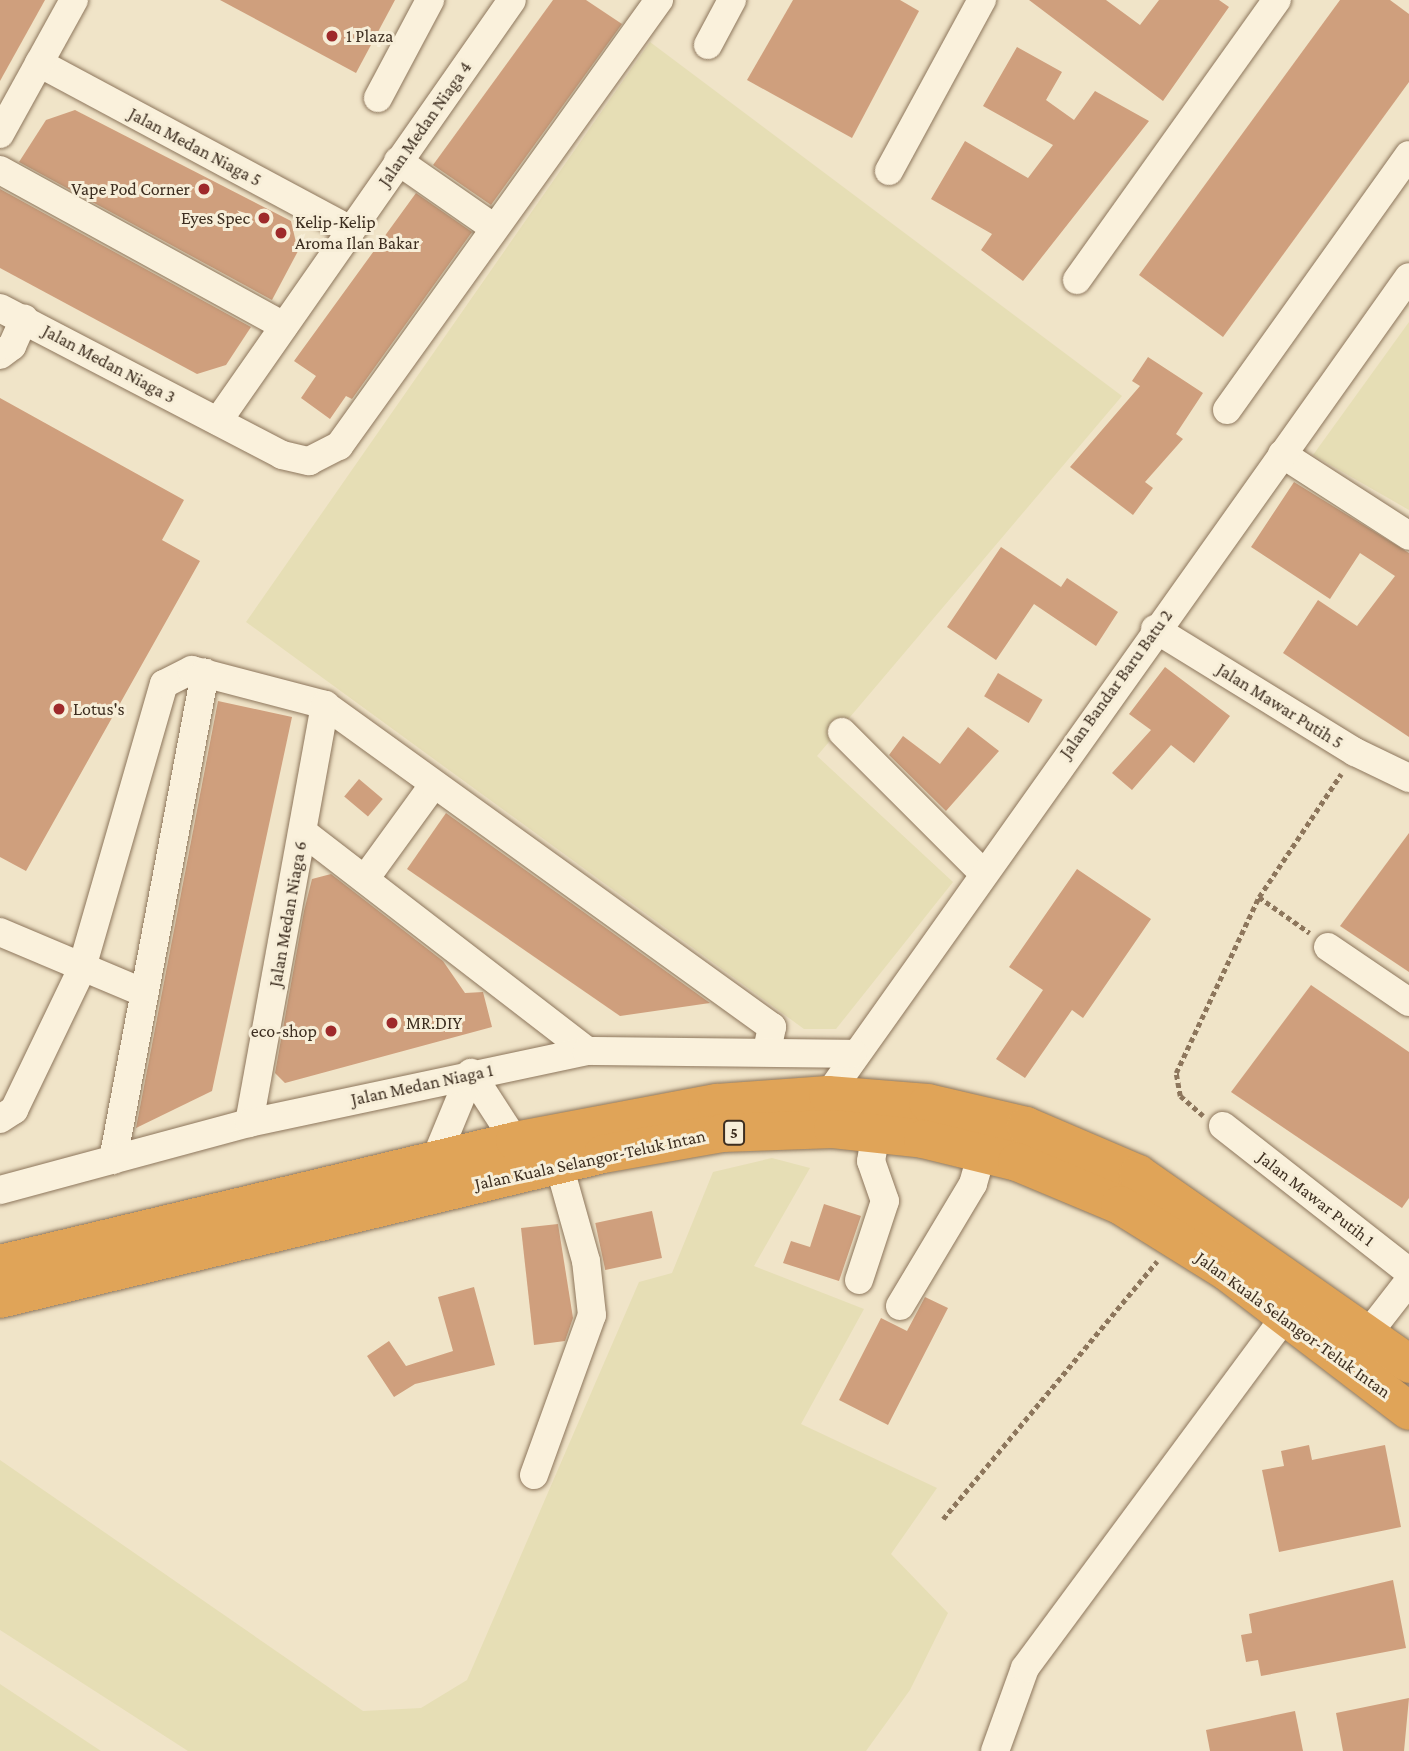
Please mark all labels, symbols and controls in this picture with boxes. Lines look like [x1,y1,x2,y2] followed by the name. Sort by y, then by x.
[346,25,393,47] place label: 1 Plaza
[324,28,340,44] marker: 1 Plaza
[374,57,476,191] street label: Jalan Medan Niaga 4
[125,103,265,191] street label: Jalan Medan Niaga 5
[71,178,190,200] place label: Vape Pod Corner
[196,181,212,197] marker: Vape Pod Corner
[181,207,250,229] place label: Eyes Spec
[256,210,272,226] marker: Eyes Spec
[295,212,419,255] place label: Kelip-Kelip Aroma Ilan Bakar
[273,225,289,241] marker: Kelip-Kelip Aroma Ilan Bakar
[39,320,179,408] street label: Jalan Medan Niaga 3
[1055,606,1177,762] street label: Jalan Bandar Baru Batu 2
[1213,658,1347,754] street label: Jalan Mawar Putih 5
[73,698,125,720] place label: Lotus's
[51,701,67,717] marker: Lotus's
[265,839,311,989] street label: Jalan Medan Niaga 6
[406,1012,462,1034] place label: MR.DIY
[384,1015,400,1031] marker: MR.DIY
[251,1020,317,1042] place label: eco-shop
[323,1023,339,1039] marker: eco-shop
[349,1059,495,1111] street label: Jalan Medan Niaga 1
[722,1120,746,1146] road number: 5
[473,1125,707,1195] street label: Jalan Kuala Selangor-Teluk Intan
[1253,1147,1379,1251] street label: Jalan Mawar Putih 1
[1191,1247,1395,1403] street label: Jalan Kuala Selangor-Teluk Intan

